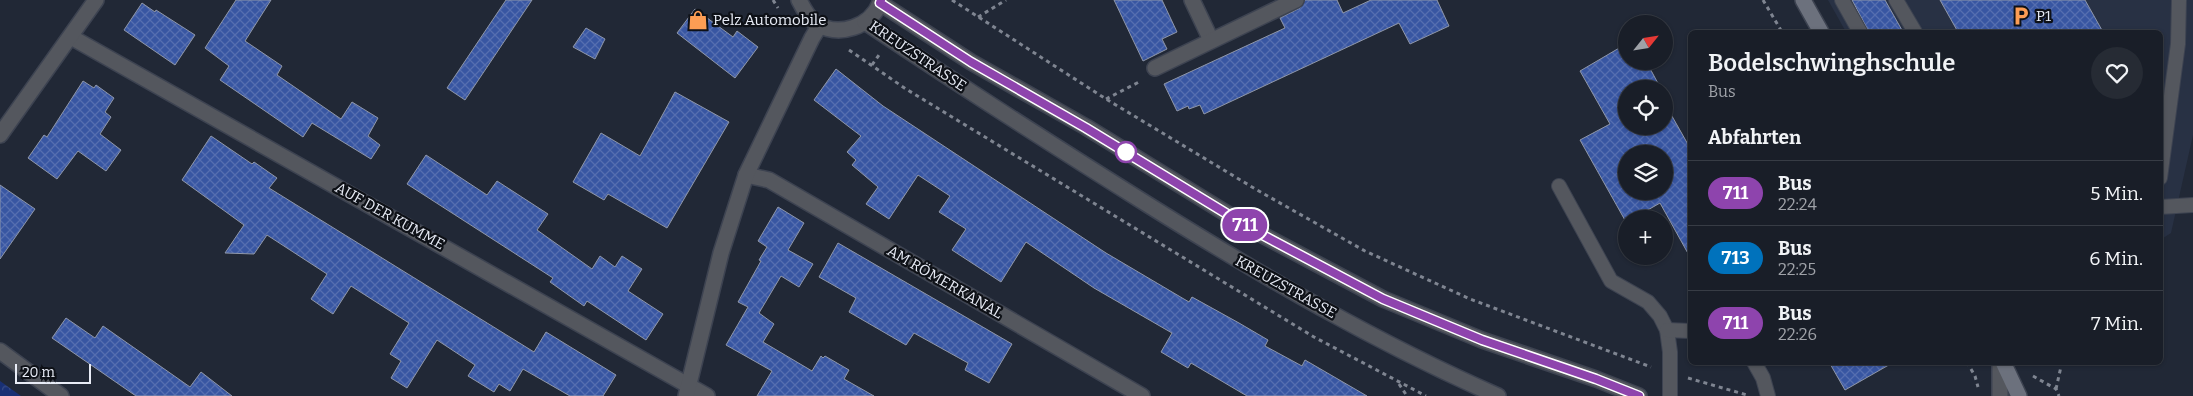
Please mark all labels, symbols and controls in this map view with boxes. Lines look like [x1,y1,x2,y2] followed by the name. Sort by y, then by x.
[2010,5,2032,27] parking icon: P1
[2036,7,2051,25] place label: P1
[687,9,709,31] shop icon: Pelz Automobile
[713,11,826,29] place label: Pelz Automobile
[1618,15,1672,70] north arrow
[1618,15,1673,265] map controls
[866,17,970,95] street label: KREUZSTRASSE
[2091,47,2143,99] button: heart
[1708,49,1955,77] text: Bodelschwinghschule
[1618,80,1673,135] button: locate
[1708,82,1736,101] text: Bus
[1708,126,1801,149] text: Abfahrten
[1115,141,1137,163] unlabelled marker
[1618,145,1673,200] button: layers
[1778,172,1812,195] text: Bus
[332,178,448,254] street label: AUF DER KUMME
[1723,182,1748,204] text: 711
[2090,182,2143,205] text: 5 Min.
[1778,195,1817,214] text: 22:24
[1216,209,1274,241] line badge: 711
[1618,210,1673,265] button: +
[1232,214,1258,236] text: 711
[1778,237,1812,260] text: Bus
[884,242,1006,322] street label: AM RÖMERKANAL
[1721,247,1750,269] text: 713
[2089,247,2143,270] text: 6 Min.
[1232,252,1340,322] street label: KREUZSTRASSE
[1778,260,1816,279] text: 22:25
[1778,302,1812,325] text: Bus
[1723,312,1748,334] text: 711
[2091,312,2143,335] text: 7 Min.
[1778,325,1817,344] text: 22:26
[15,361,91,384] scale bar
[22,364,55,381] text: 20 m

